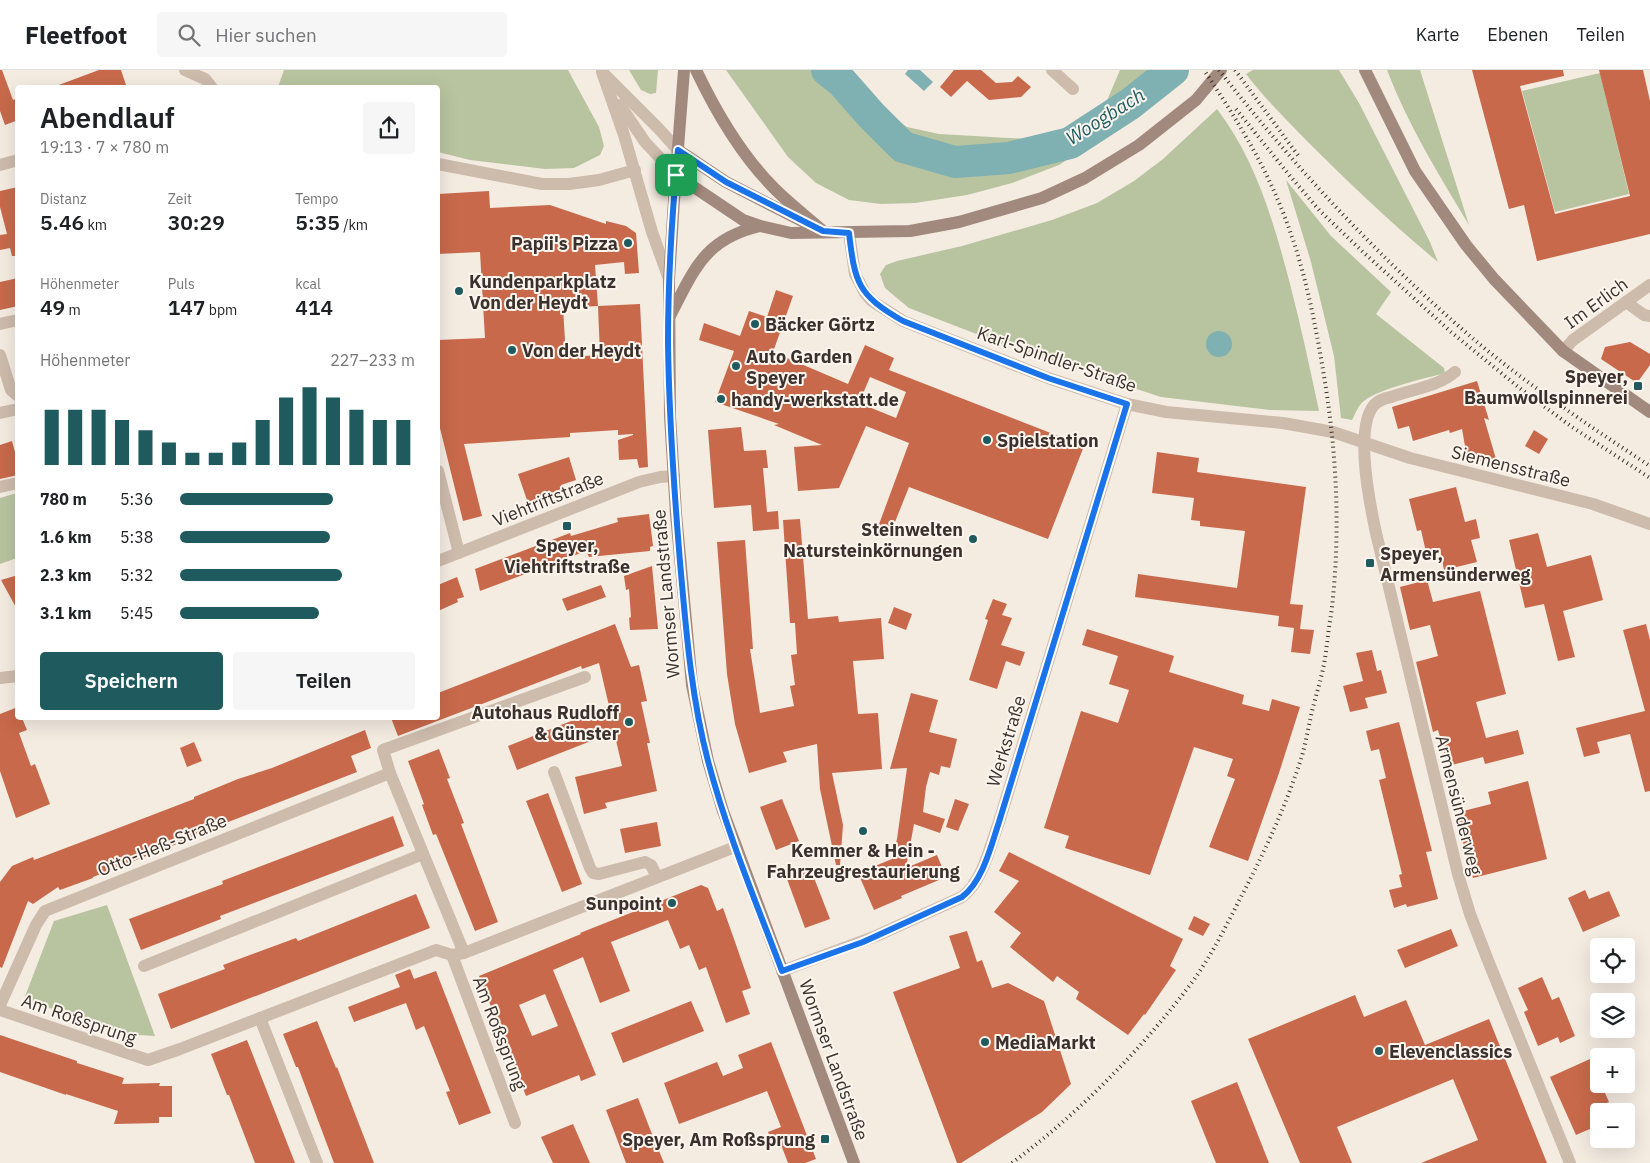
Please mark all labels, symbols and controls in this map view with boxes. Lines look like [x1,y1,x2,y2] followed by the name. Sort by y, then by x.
[157,12,507,57] search box
[25,19,127,51] text: Fleetfoot
[175,21,203,49] icon: search
[215,23,317,47] text: Hier suchen
[1416,23,1459,46] text: Karte
[1487,23,1548,46] text: Ebenen
[1576,23,1625,46] text: Teilen
[1061,82,1149,150] water label: Woogbach
[40,99,175,136] text: Abendlauf
[363,102,415,154] button: share
[40,137,169,157] text: 19:13 · 7 × 780 m
[655,154,697,196] pin
[662,161,690,189] icon: arrive
[40,190,86,208] text: Distanz
[168,190,192,208] text: Zeit
[295,190,338,208] text: Tempo
[40,208,84,236] text: 5.46
[168,208,225,236] text: 30:29
[295,208,340,236] text: 5:35
[84,216,107,234] text: km
[340,216,368,234] text: /km
[511,232,618,255] place label: Papii's Pizza
[622,237,634,249] marker: Papii's Pizza
[469,270,616,314] place label: Kundenparkplatz Von der Heydt
[1560,272,1632,334] street label: Im Erlich
[40,275,119,293] text: Höhenmeter
[168,275,195,293] text: Puls
[295,275,321,293] text: kcal
[453,285,465,297] marker: Kundenparkplatz Von der Heydt
[40,293,65,321] text: 49
[168,293,205,321] text: 147
[295,293,333,321] text: 414
[65,301,81,319] text: m
[205,301,237,319] text: bpm
[765,313,875,336] place label: Bäcker Görtz
[749,318,761,330] marker: Bäcker Görtz
[974,321,1140,397] street label: Karl-Spindler-Straße
[522,339,641,362] place label: Von der Heydt
[506,344,518,356] marker: Von der Heydt
[746,345,852,389] place label: Auto Garden Speyer
[40,350,130,370] text: Höhenmeter
[330,350,415,370] text: 227–233 m
[730,360,742,372] marker: Auto Garden Speyer
[1464,365,1628,409] place label: Speyer, Baumwollspinnerei
[1632,380,1644,392] marker: Speyer, Baumwollspinnerei
[731,388,899,411] place label: handy-werkstatt.de
[715,393,727,405] marker: handy-werkstatt.de
[997,429,1099,452] place label: Spielstation
[981,434,993,446] marker: Spielstation
[1449,440,1573,492] street label: Siemensstraße
[489,466,607,532] street label: Viehtriftstraße
[40,489,87,509] text: 780 m
[120,489,153,509] text: 5:36
[647,508,685,679] street label: Wormser Landstraße
[783,518,963,562] place label: Steinwelten Natursteinkörnungen
[561,520,573,532] marker: Speyer, Viehtriftstraße
[40,527,91,547] text: 1.6 km
[120,527,153,547] text: 5:38
[967,533,979,545] marker: Steinwelten Natursteinkörnungen
[504,534,630,578] place label: Speyer, Viehtriftstraße
[1380,542,1531,586] place label: Speyer, Armensünderweg
[1364,557,1376,569] marker: Speyer, Armensünderweg
[40,565,91,585] text: 2.3 km
[120,565,153,585] text: 5:32
[40,603,91,623] text: 3.1 km
[120,603,153,623] text: 5:45
[40,652,223,710] button: Speichern
[233,652,415,710] button: Teilen
[981,693,1031,789] street label: Werkstraße
[472,701,619,745] place label: Autohaus Rudloff & Günster
[623,716,635,728] marker: Autohaus Rudloff & Günster
[1431,733,1488,878] street label: Armensünderweg
[94,809,230,881] street label: Otto-Heß-Straße
[857,825,869,837] marker: Kemmer & Hein - Fahrzeugrestaurierung
[766,839,960,883] place label: Kemmer & Hein - Fahrzeugrestaurierung
[585,892,662,915] place label: Sunpoint
[666,897,678,909] marker: Sunpoint
[1590,938,1635,1148] map controls
[1590,938,1635,983] button: locate
[468,973,532,1094] street label: Am Roßsprung
[794,976,874,1144] street label: Wormser Landstraße
[19,989,140,1050] street label: Am Roßsprung
[1590,993,1635,1038] button: layers
[995,1031,1096,1054] place label: MediaMarkt
[979,1036,991,1048] marker: MediaMarkt
[1389,1040,1512,1063] place label: Elevenclassics
[1373,1045,1385,1057] marker: Elevenclassics
[1590,1048,1635,1093] button: +
[1590,1103,1635,1148] button: −
[622,1128,815,1151] place label: Speyer, Am Roßsprung
[819,1133,831,1145] marker: Speyer, Am Roßsprung

